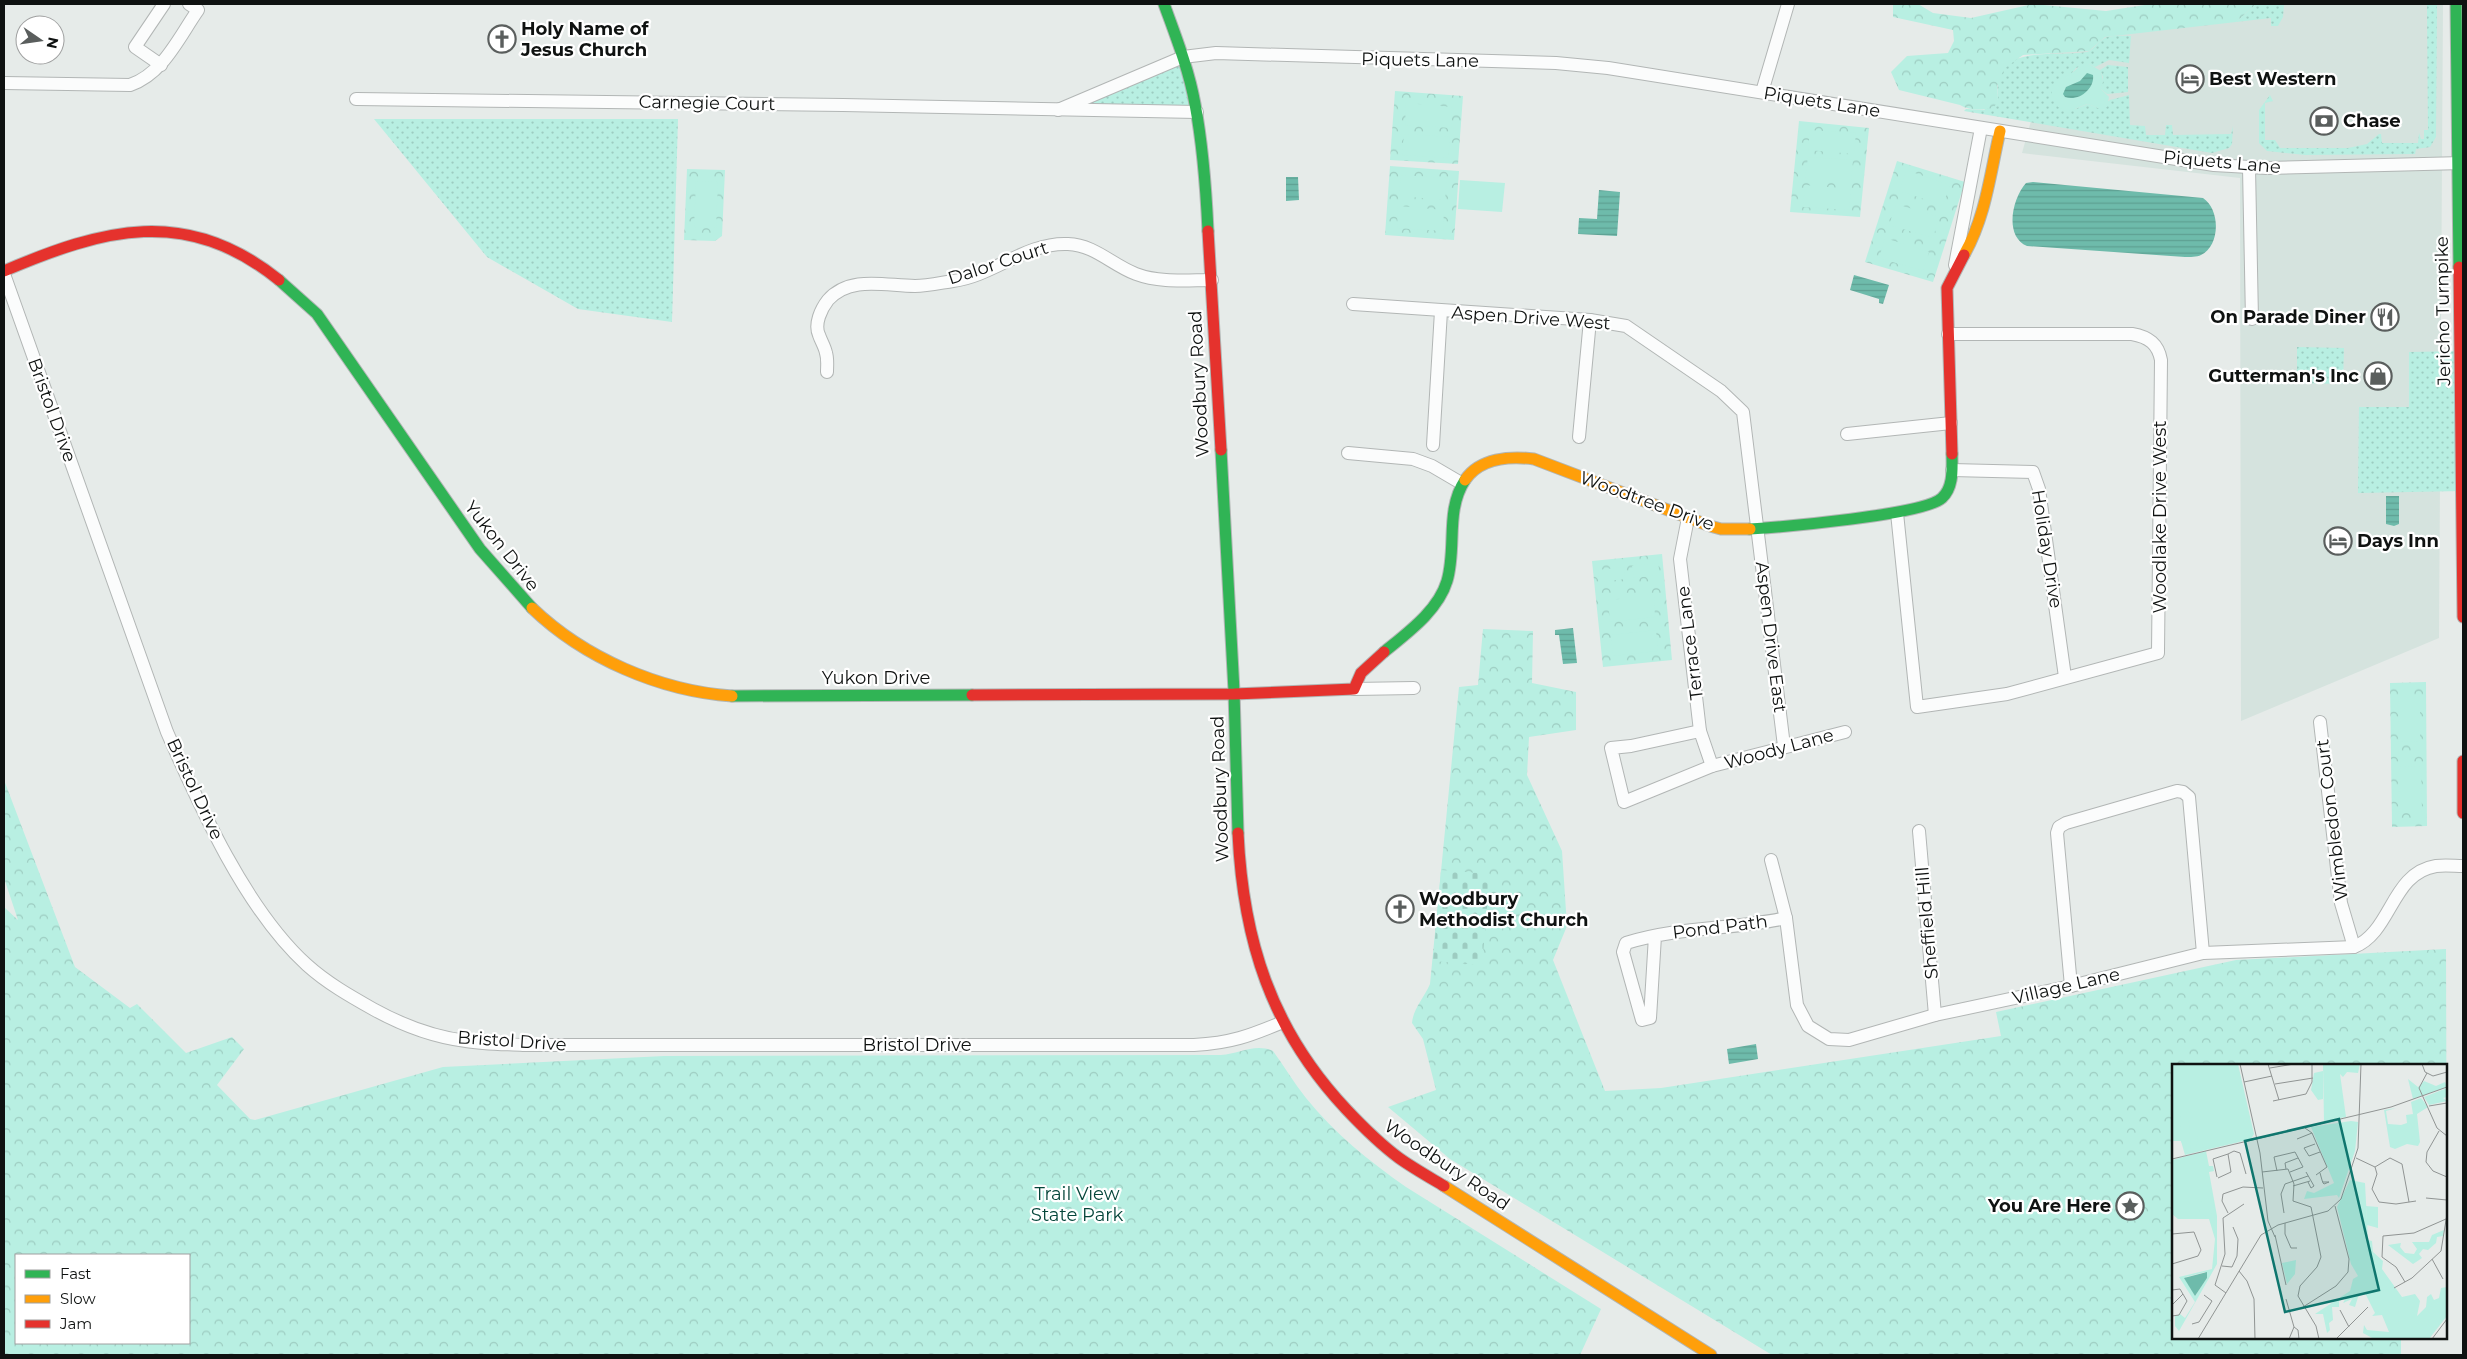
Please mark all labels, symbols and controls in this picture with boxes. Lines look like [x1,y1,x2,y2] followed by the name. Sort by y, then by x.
[15,15,65,65] north arrow
[520,18,649,61] place label: Holy Name of Jesus Church
[487,24,517,54] church icon: Holy Name of Jesus Church
[43,35,63,50] text: N
[1361,48,1479,72] street label: Piquets Lane
[2175,64,2205,94] hotel icon: Best Western
[2209,68,2337,90] place label: Best Western
[1762,82,1882,122] street label: Piquets Lane
[638,91,776,115] street label: Carnegie Court
[2309,106,2339,136] bank icon: Chase
[2343,110,2401,132] place label: Chase
[2162,146,2282,178] street label: Piquets Lane
[945,236,1051,290] street label: Dalor Court
[2431,236,2455,387] street label: Jericho Turnpike
[1451,301,1611,335] street label: Aspen Drive West
[2370,302,2400,332] restaurant icon: On Parade Diner
[2210,306,2366,328] place label: On Parade Diner
[1184,310,1214,458] street label: Woodbury Road
[23,355,81,465] street label: Bristol Drive
[2363,361,2393,391] shop icon: Gutterman's Inc
[2208,365,2359,387] place label: Gutterman's Inc
[2149,420,2171,614] street label: Woodlake Drive West
[1577,466,1717,536] street label: Woodtree Drive
[2027,488,2067,610] street label: Holiday Drive
[460,496,544,596] street label: Yukon Drive
[2323,526,2353,556] hotel icon: Days Inn
[2357,530,2439,552] place label: Days Inn
[1751,560,1791,714] street label: Aspen Drive East
[1672,585,1708,701] street label: Terrace Lane
[822,667,930,689] street label: Yukon Drive
[1206,715,1234,863] street label: Woodbury Road
[1722,724,1836,774] street label: Woody Lane
[162,735,228,843] street label: Bristol Drive
[2311,738,2353,902] street label: Wimbledon Court
[1911,866,1943,980] street label: Sheffield Hill
[1419,888,1588,931] place label: Woodbury Methodist Church
[1385,894,1415,924] church icon: Woodbury Methodist Church
[1671,910,1769,944] street label: Pond Path
[2010,963,2122,1009] street label: Village Lane
[457,1026,567,1056] street label: Bristol Drive
[862,1034,972,1056] street label: Bristol Drive
[2172,1064,2447,1339] inset map
[1380,1115,1514,1215] street label: Woodbury Road
[1031,1183,1123,1226] park label: Trail View State Park
[2115,1191,2145,1221] place icon: You Are Here
[1987,1195,2111,1217] place label: You Are Here
[15,1254,190,1344] legend
[60,1264,91,1283] text: Fast
[60,1289,96,1308] text: Slow
[59,1314,92,1333] text: Jam

